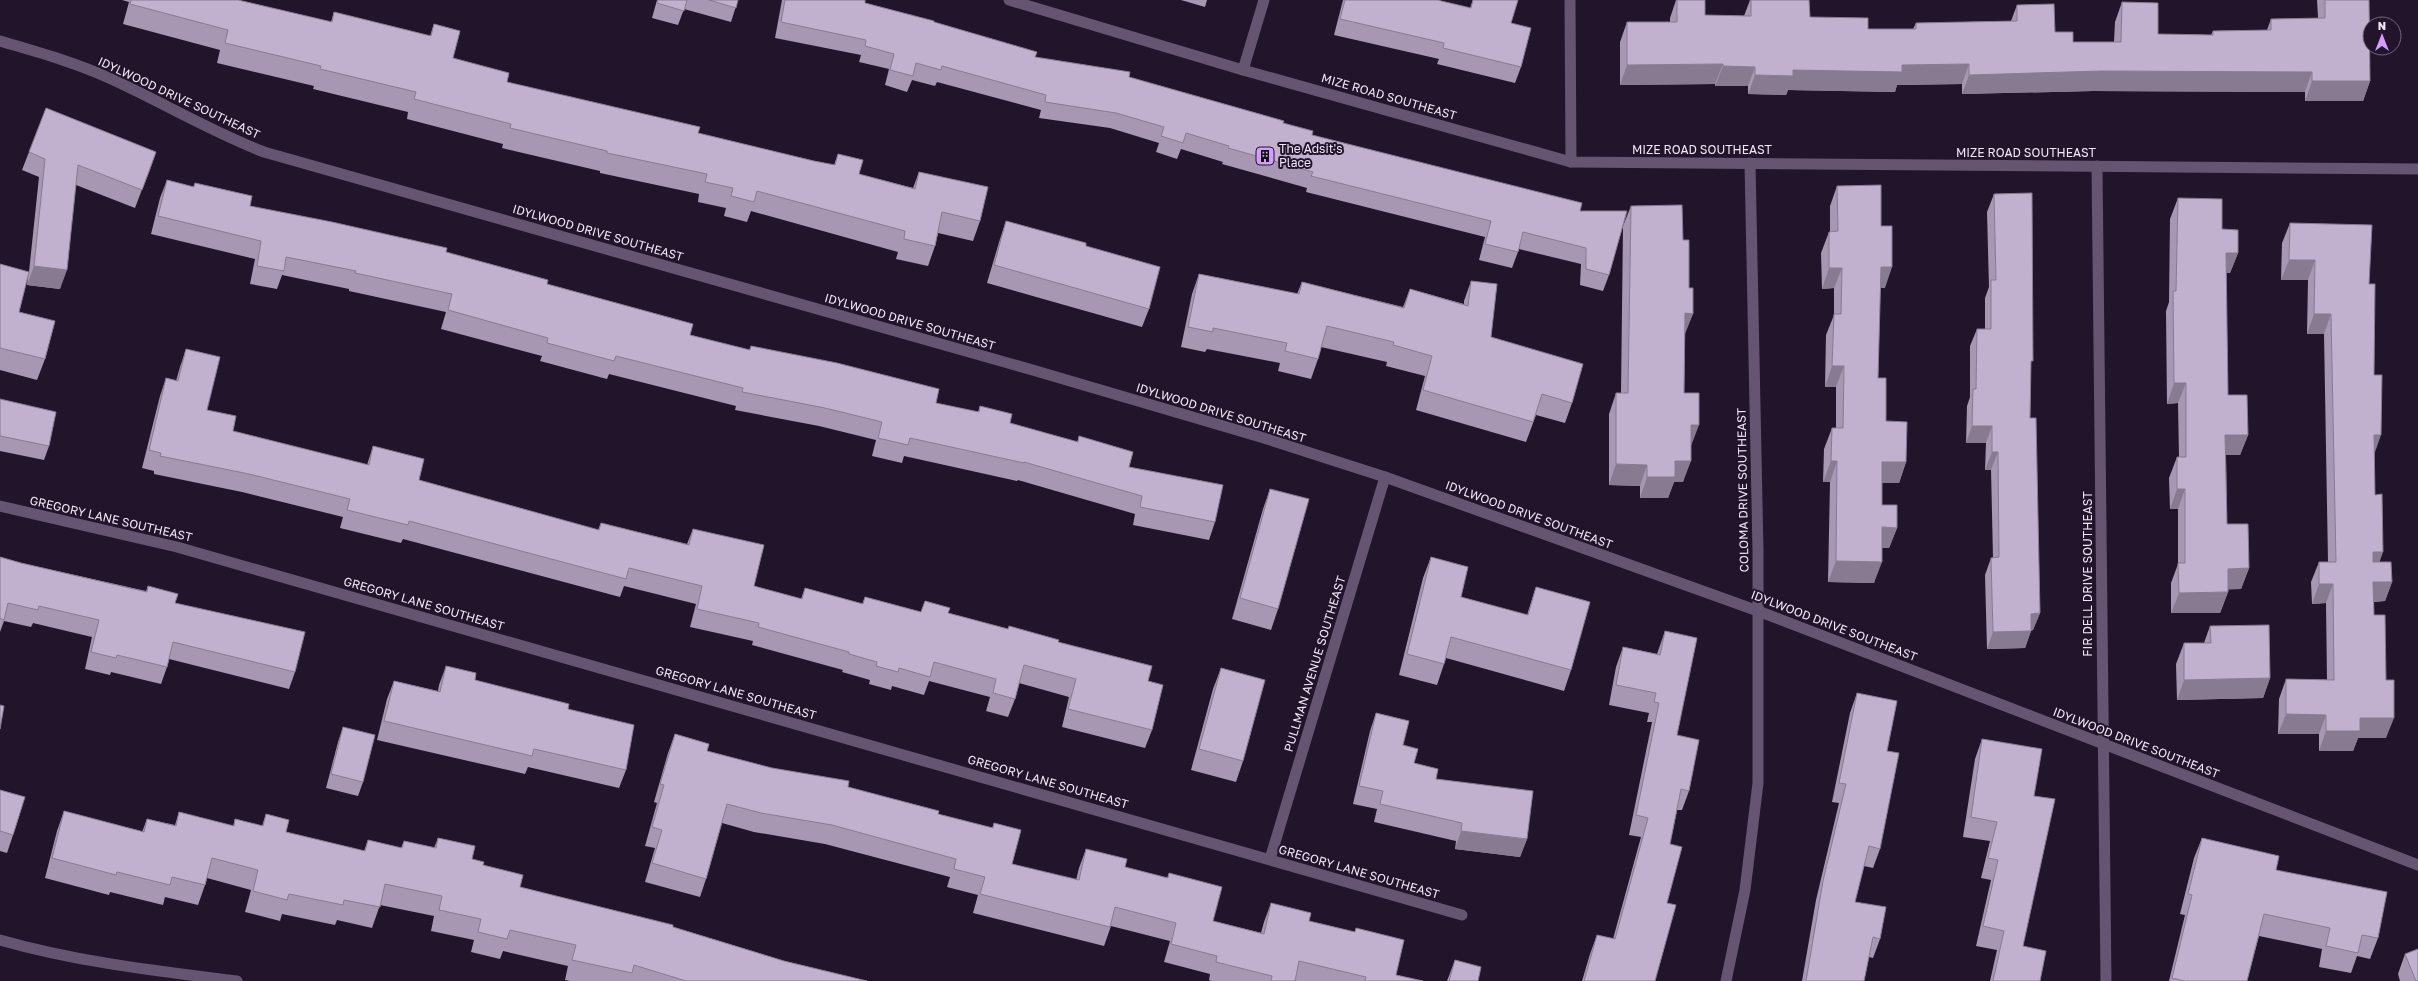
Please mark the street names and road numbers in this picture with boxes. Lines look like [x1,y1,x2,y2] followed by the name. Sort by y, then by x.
[96,53,263,142] street label: IDYLWOOD DRIVE SOUTHEAST
[1320,70,1459,123] street label: MIZE ROAD SOUTHEAST
[1632,142,1773,157] street label: MIZE ROAD SOUTHEAST
[1956,145,2097,160] street label: MIZE ROAD SOUTHEAST
[511,201,686,264] street label: IDYLWOOD DRIVE SOUTHEAST
[823,290,998,353] street label: IDYLWOOD DRIVE SOUTHEAST
[1134,379,1308,446] street label: IDYLWOOD DRIVE SOUTHEAST
[1734,407,1751,572] street label: COLOMA DRIVE SOUTHEAST
[1443,477,1615,552] street label: IDYLWOOD DRIVE SOUTHEAST
[2080,491,2095,657] street label: FIR DELL DRIVE SOUTHEAST
[28,492,194,545] street label: GREGORY LANE SOUTHEAST
[342,573,507,634] street label: GREGORY LANE SOUTHEAST
[1281,573,1349,754] street label: PULLMAN AVENUE SOUTHEAST
[1749,587,1920,664] street label: IDYLWOOD DRIVE SOUTHEAST
[654,662,819,723] street label: GREGORY LANE SOUTHEAST
[2051,704,2222,781] street label: IDYLWOOD DRIVE SOUTHEAST
[966,751,1131,812] street label: GREGORY LANE SOUTHEAST
[1277,841,1442,902] street label: GREGORY LANE SOUTHEAST

